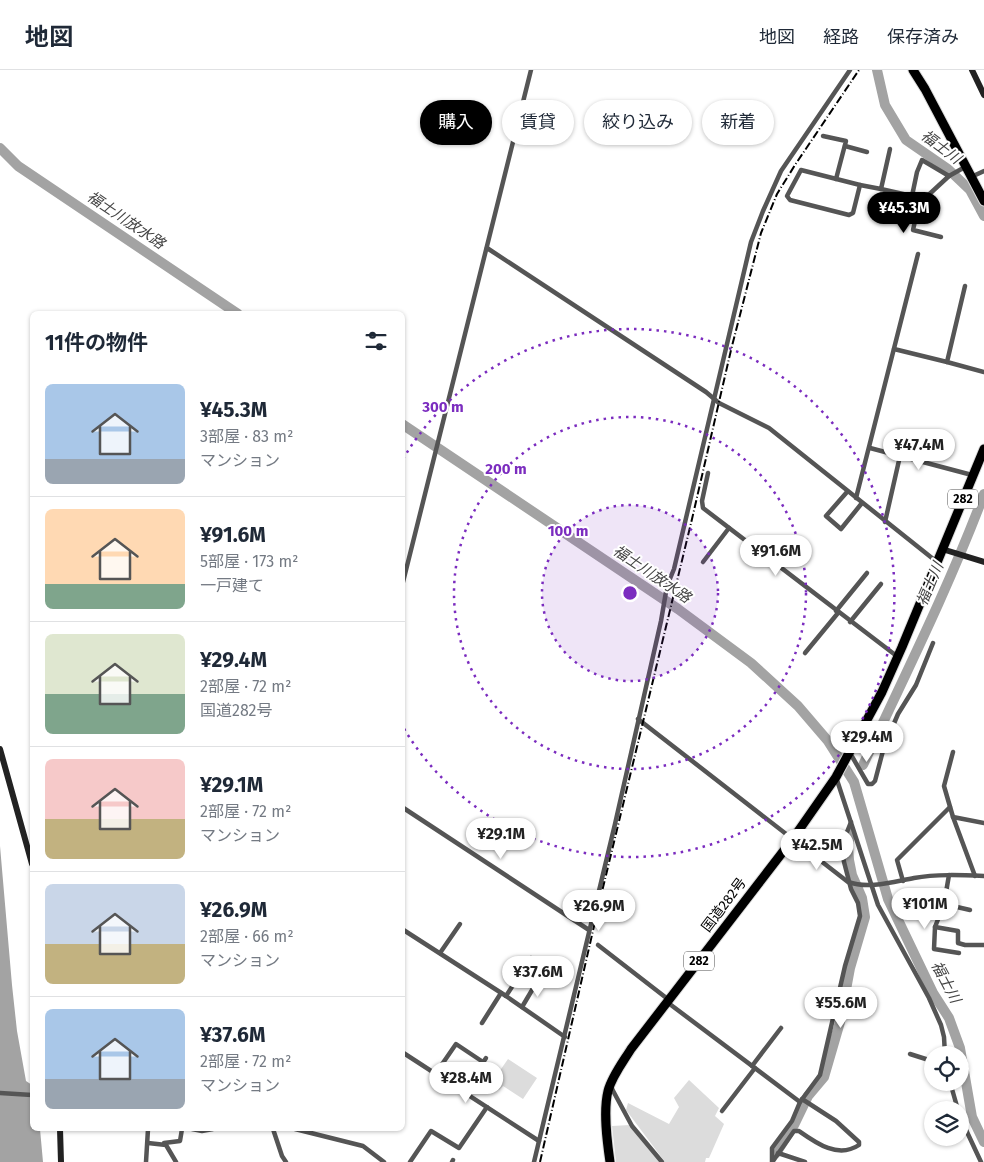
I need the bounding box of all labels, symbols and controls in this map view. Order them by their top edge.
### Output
text: 地図 [25,23,73,51]
text: 地図 [759,26,795,48]
text: 経路 [823,26,859,48]
text: 保存済み [887,26,959,48]
chip: 購入 [420,100,492,145]
chip: 賃貸 [502,100,574,145]
chip: 絞り込み [584,100,692,145]
chip: 新着 [702,100,774,145]
water label: 福士川 [918,126,966,169]
water label: 福士川放水路 [84,187,170,254]
pin: ¥45.3M [863,191,945,234]
text: ¥45.3M [878,198,930,217]
icon: filters [362,327,390,355]
text: 11件の物件 [45,330,148,356]
text: ¥45.3M [200,397,267,423]
text: 300 m [421,398,464,416]
icon: home [85,404,145,464]
text: 3部屋 · 83 m² [200,427,293,446]
pin: ¥47.4M [878,428,960,471]
text: ¥47.4M [894,435,944,454]
text: マンション [200,451,280,470]
text: 200 m [485,460,527,478]
road number: 282 [948,489,978,508]
text: ¥91.6M [200,522,266,548]
text: 100 m [548,522,588,540]
icon: home [85,529,145,589]
pin: ¥91.6M [735,534,817,577]
water label: 福士川放水路 [610,541,696,608]
text: ¥91.6M [751,541,801,560]
text: 5部屋 · 173 m² [200,552,298,571]
water label: 福士川 [913,558,948,608]
text: 一戸建て [200,576,264,595]
centre of rings [621,584,639,602]
text: ¥29.4M [200,647,267,673]
icon: home [85,654,145,714]
text: 2部屋 · 72 m² [200,677,291,696]
text: 国道282号 [200,701,273,720]
pin: ¥29.4M [826,720,908,763]
text: ¥29.4M [841,727,893,746]
text: ¥29.1M [200,772,263,798]
icon: home [85,779,145,839]
text: 2部屋 · 72 m² [200,802,291,821]
pin: ¥29.1M [460,818,542,860]
text: ¥29.1M [477,824,525,843]
text: マンション [200,826,280,845]
pin: ¥42.5M [776,828,858,871]
text: ¥42.5M [792,835,842,854]
street label: 国道282号 [698,875,750,935]
pin: ¥101M [890,888,960,930]
pin: ¥26.9M [558,890,640,932]
text: ¥101M [902,894,948,913]
text: ¥26.9M [573,896,625,915]
text: ¥26.9M [200,897,267,923]
icon: home [85,904,145,964]
text: 2部屋 · 66 m² [200,927,294,946]
text: マンション [200,951,280,970]
road number: 282 [684,951,714,970]
pin: ¥37.6M [497,956,579,998]
water label: 福士川 [927,958,965,1008]
text: ¥37.6M [513,962,563,981]
pin: ¥55.6M [800,986,882,1029]
text: ¥55.6M [815,993,867,1012]
text: ¥37.6M [200,1022,265,1048]
icon: home [85,1029,145,1089]
map controls [924,1046,969,1146]
button: locate [924,1046,969,1091]
text: 2部屋 · 72 m² [200,1052,291,1071]
pin: ¥28.4M [425,1062,507,1104]
text: ¥28.4M [440,1068,492,1087]
text: マンション [200,1076,280,1095]
button: layers [924,1101,969,1146]

